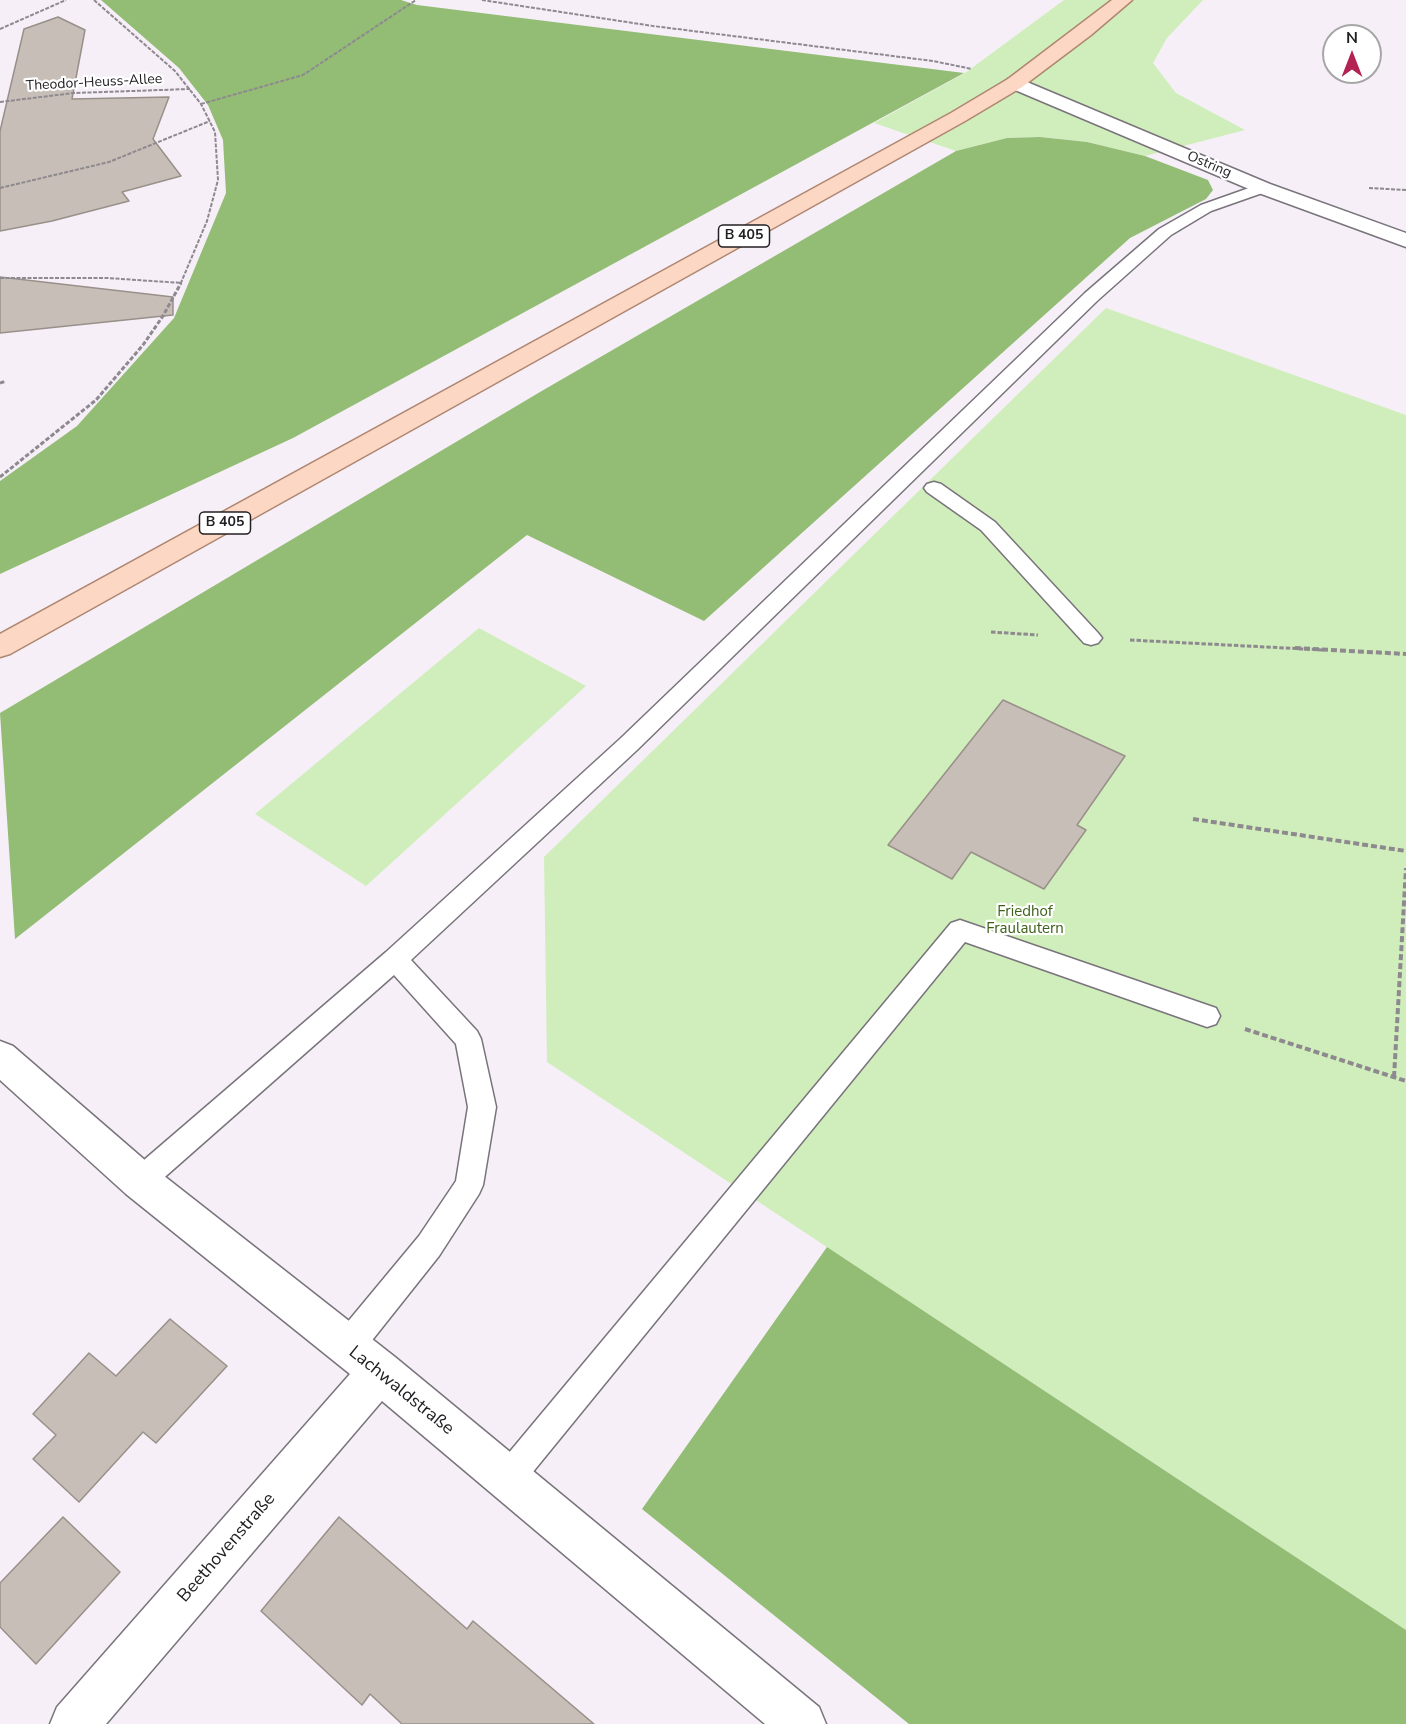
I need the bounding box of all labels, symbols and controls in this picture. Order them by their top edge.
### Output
north arrow [1322,24,1382,84]
text: N [1346,27,1358,49]
street label: Theodor-Heuss-Allee [25,71,163,95]
street label: Ostring [1184,148,1234,182]
road number: B 405 [718,225,770,247]
road number: B 405 [200,512,250,534]
park label: Friedhof Fraulautern [986,903,1064,938]
street label: Lachwaldstraße [344,1342,458,1440]
street label: Beethovenstraße [174,1489,280,1607]

